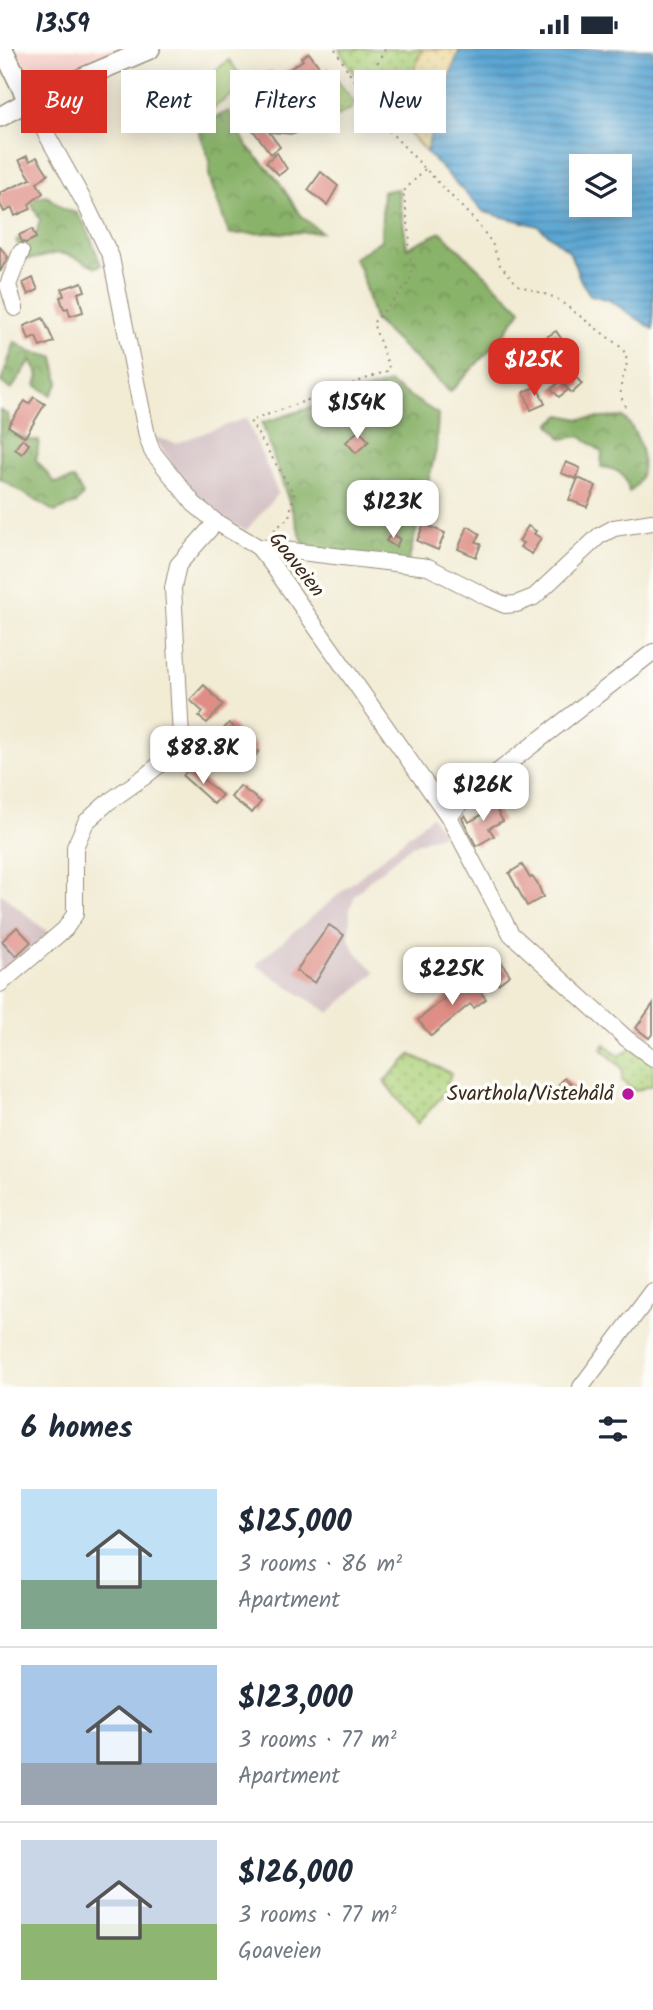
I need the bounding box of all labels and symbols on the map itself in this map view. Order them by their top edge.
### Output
pin: $125K [485,339,583,398]
pin: $154K [308,381,406,441]
pin: $123K [344,481,442,540]
street label: Goaveien [260,525,332,605]
pin: $88.8K [146,727,260,786]
pin: $126K [434,763,532,823]
pin: $225K [403,947,501,1007]
place label: Svarthola/Vistehålå [447,1078,615,1111]
marker: Svarthola/Vistehålå [620,1086,636,1102]

